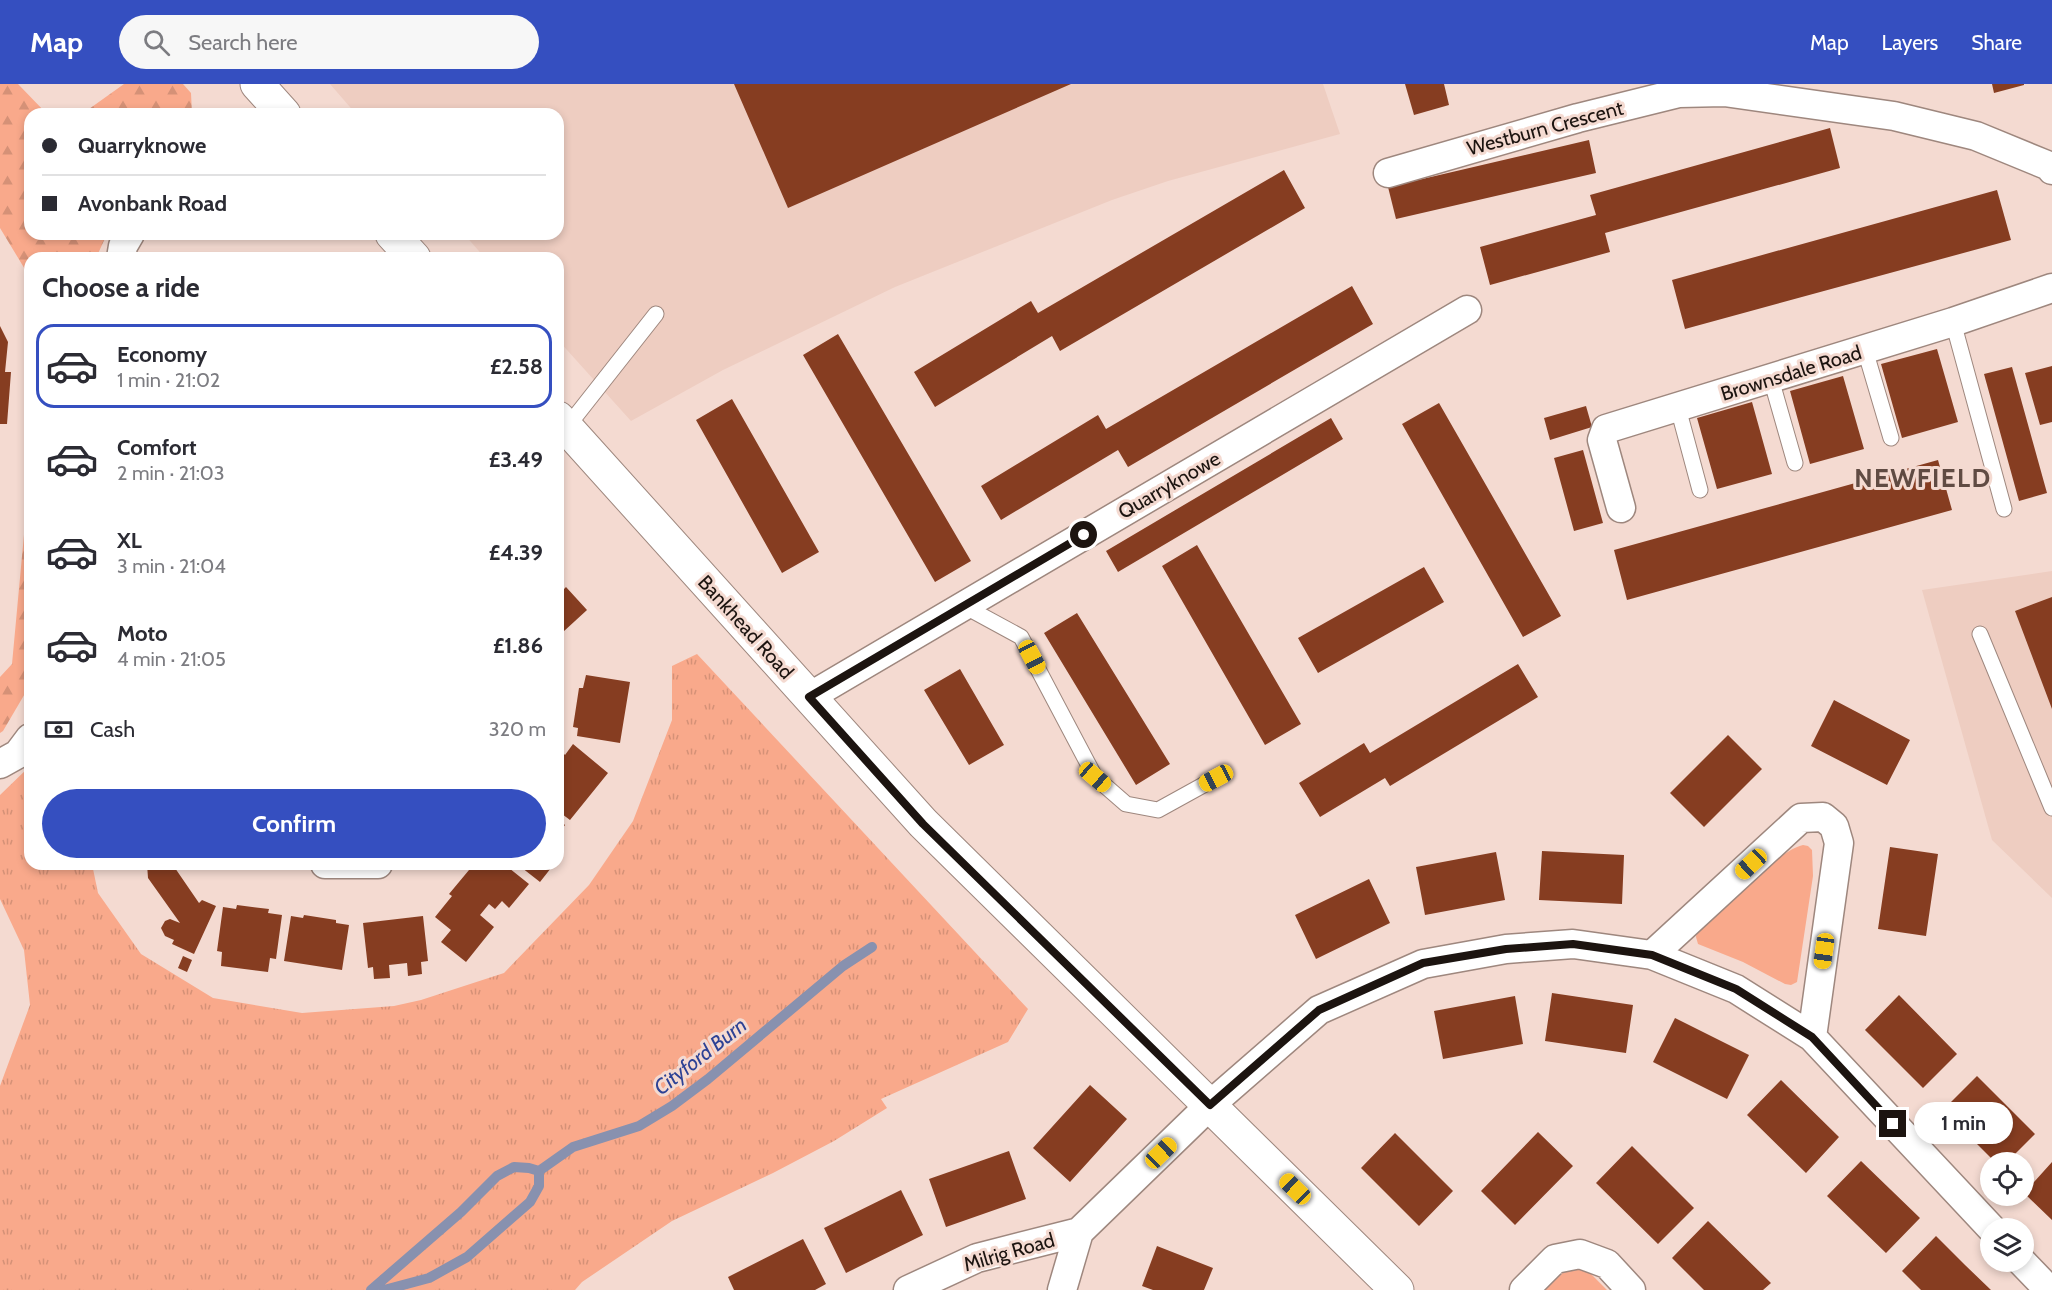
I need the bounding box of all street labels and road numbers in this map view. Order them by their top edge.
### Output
street label: Westburn Crescent [1464,96,1626,160]
street label: Brownsdale Road [1718,340,1864,406]
street label: Quarryknowe [1114,446,1224,524]
street label: Bankhead Road [693,570,799,684]
street label: Milrig Road [961,1228,1057,1276]

